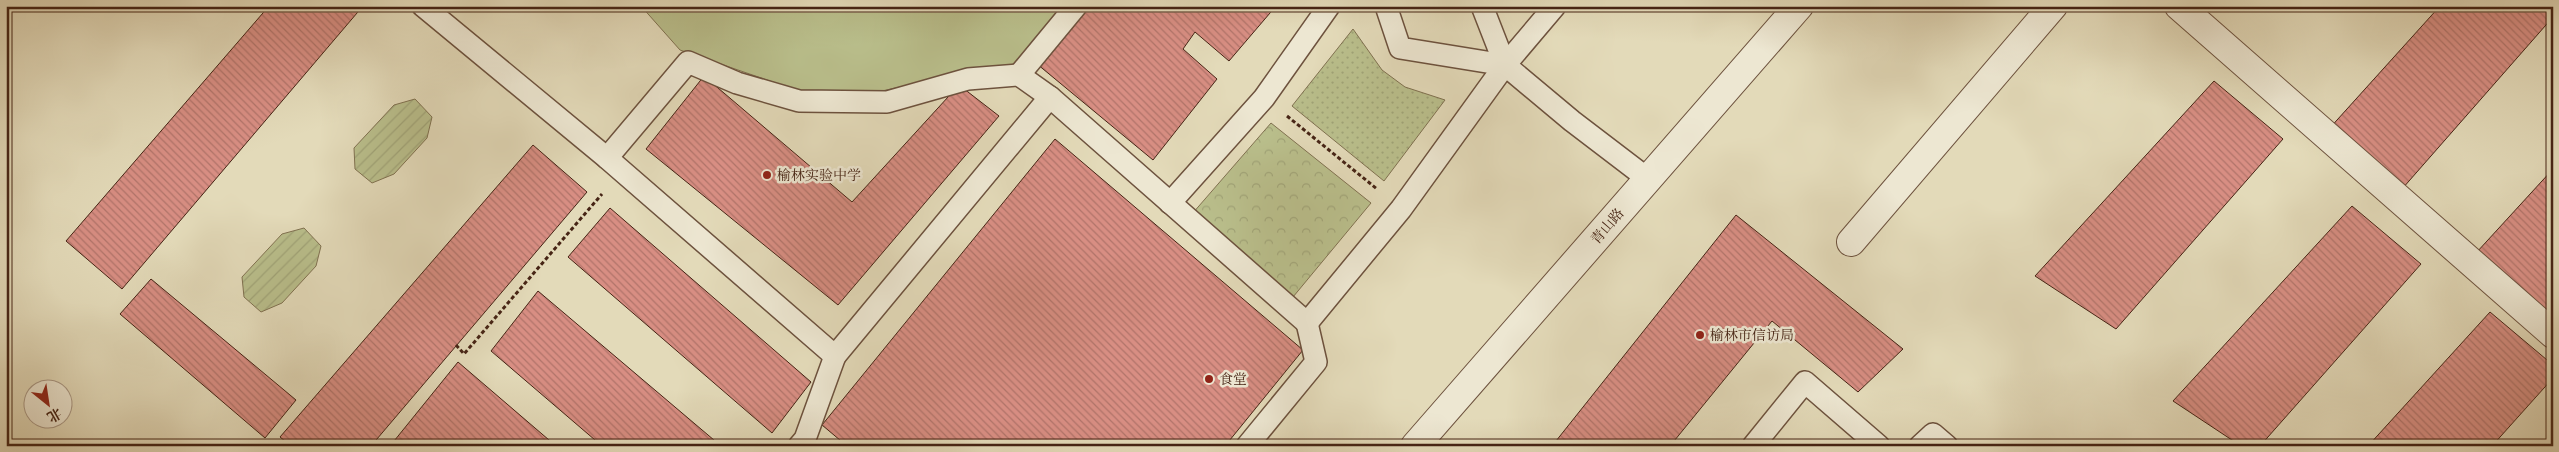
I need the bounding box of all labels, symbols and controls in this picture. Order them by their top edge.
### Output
place label: 榆林实验中学 [777,166,861,185]
marker: 榆林实验中学 [761,169,773,181]
street label: 青山路 [1586,204,1628,248]
place label: 榆林市信访局 [1710,326,1794,345]
marker: 榆林市信访局 [1694,329,1706,341]
place label: 食堂 [1219,370,1247,389]
marker: 食堂 [1203,373,1215,385]
north arrow [22,380,72,430]
text: 北 [43,403,65,427]

